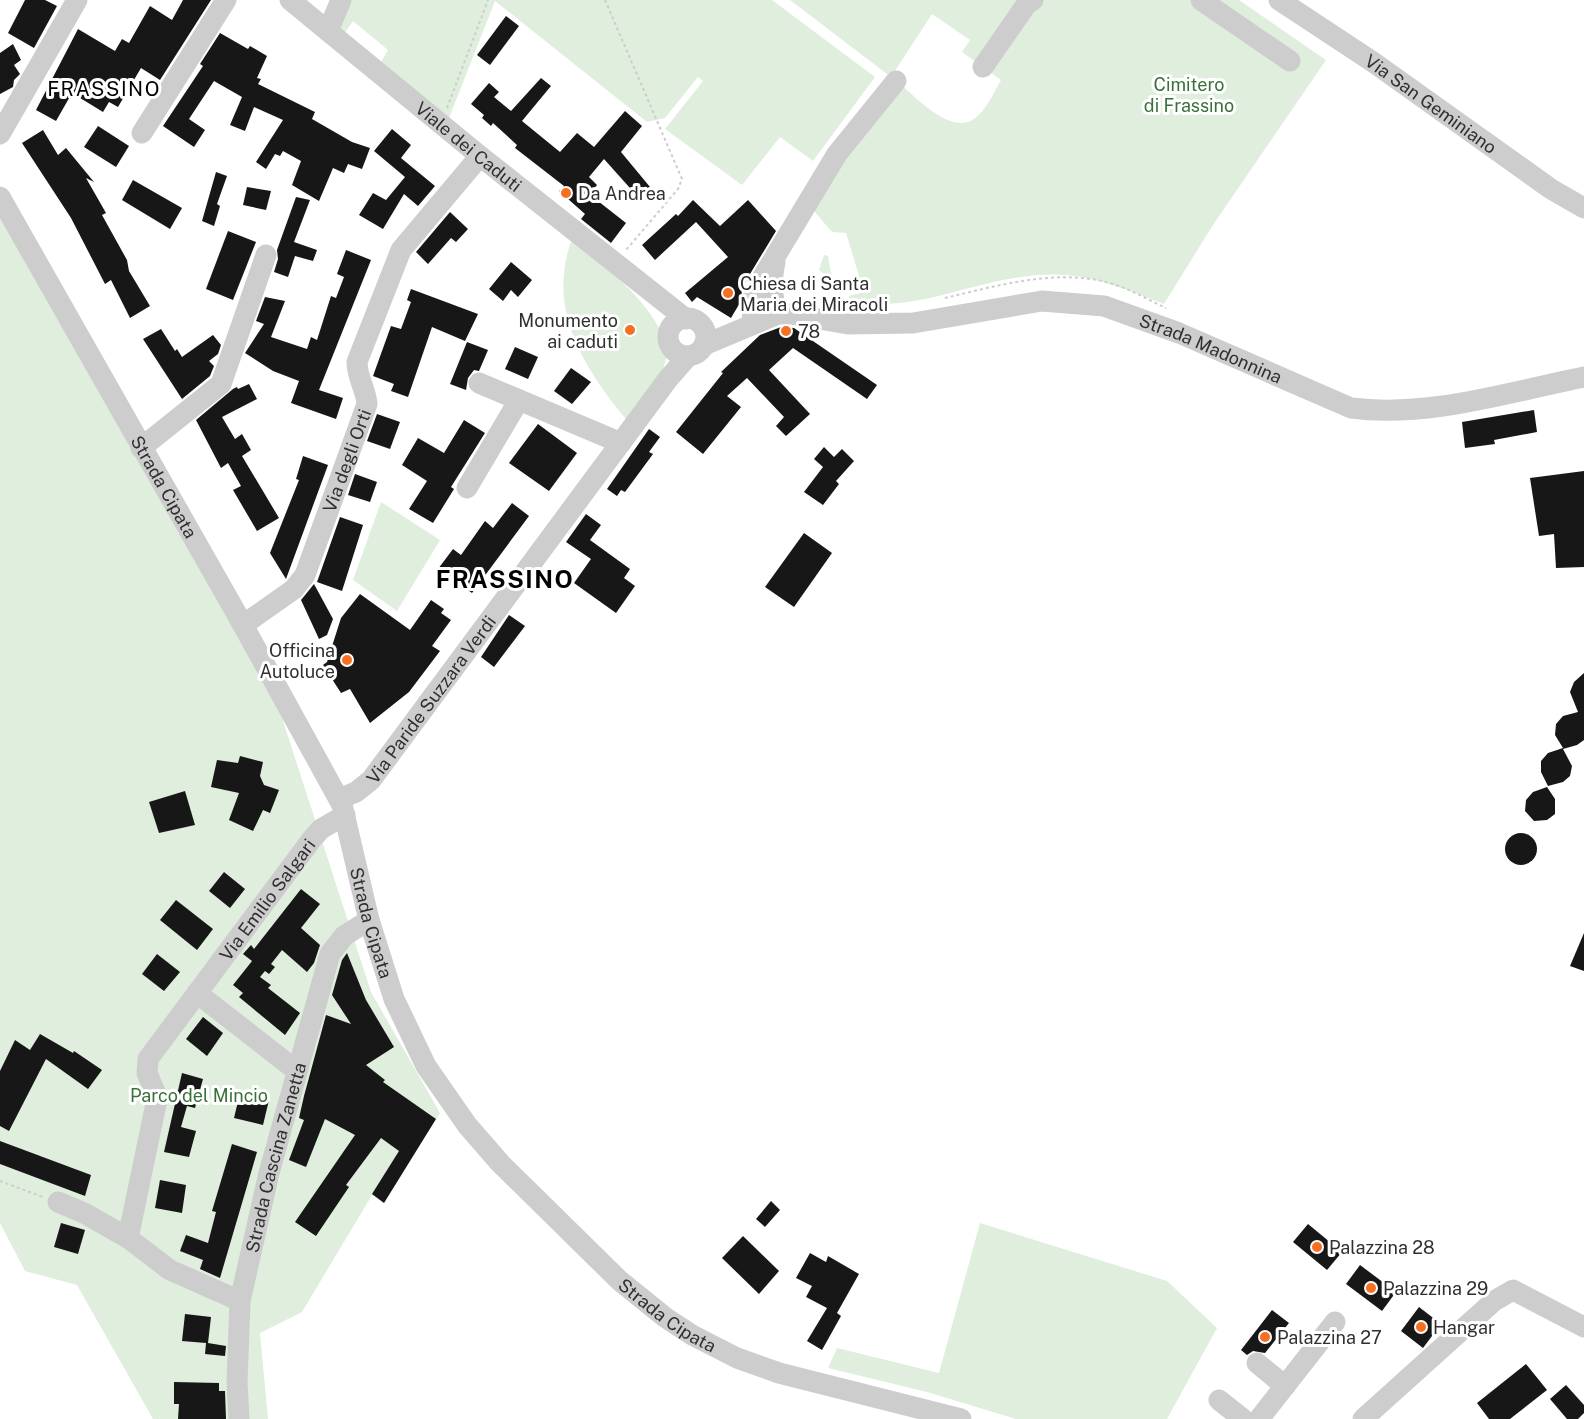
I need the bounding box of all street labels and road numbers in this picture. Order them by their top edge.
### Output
street label: Via San Geminiano [1361,49,1501,157]
street label: Viale dei Caduti [411,97,526,196]
street label: Strada Madonnina [1137,309,1286,387]
street label: Via degli Orti [318,406,375,515]
street label: Strada Cipata [127,432,202,542]
street label: Via Paride Suzzara Verdi [362,611,500,787]
street label: Via Emilio Salgari [215,834,319,964]
street label: Strada Cipata [346,865,397,981]
street label: Strada Cascina Zanetta [241,1060,310,1254]
street label: Strada Cipata [615,1274,720,1356]

